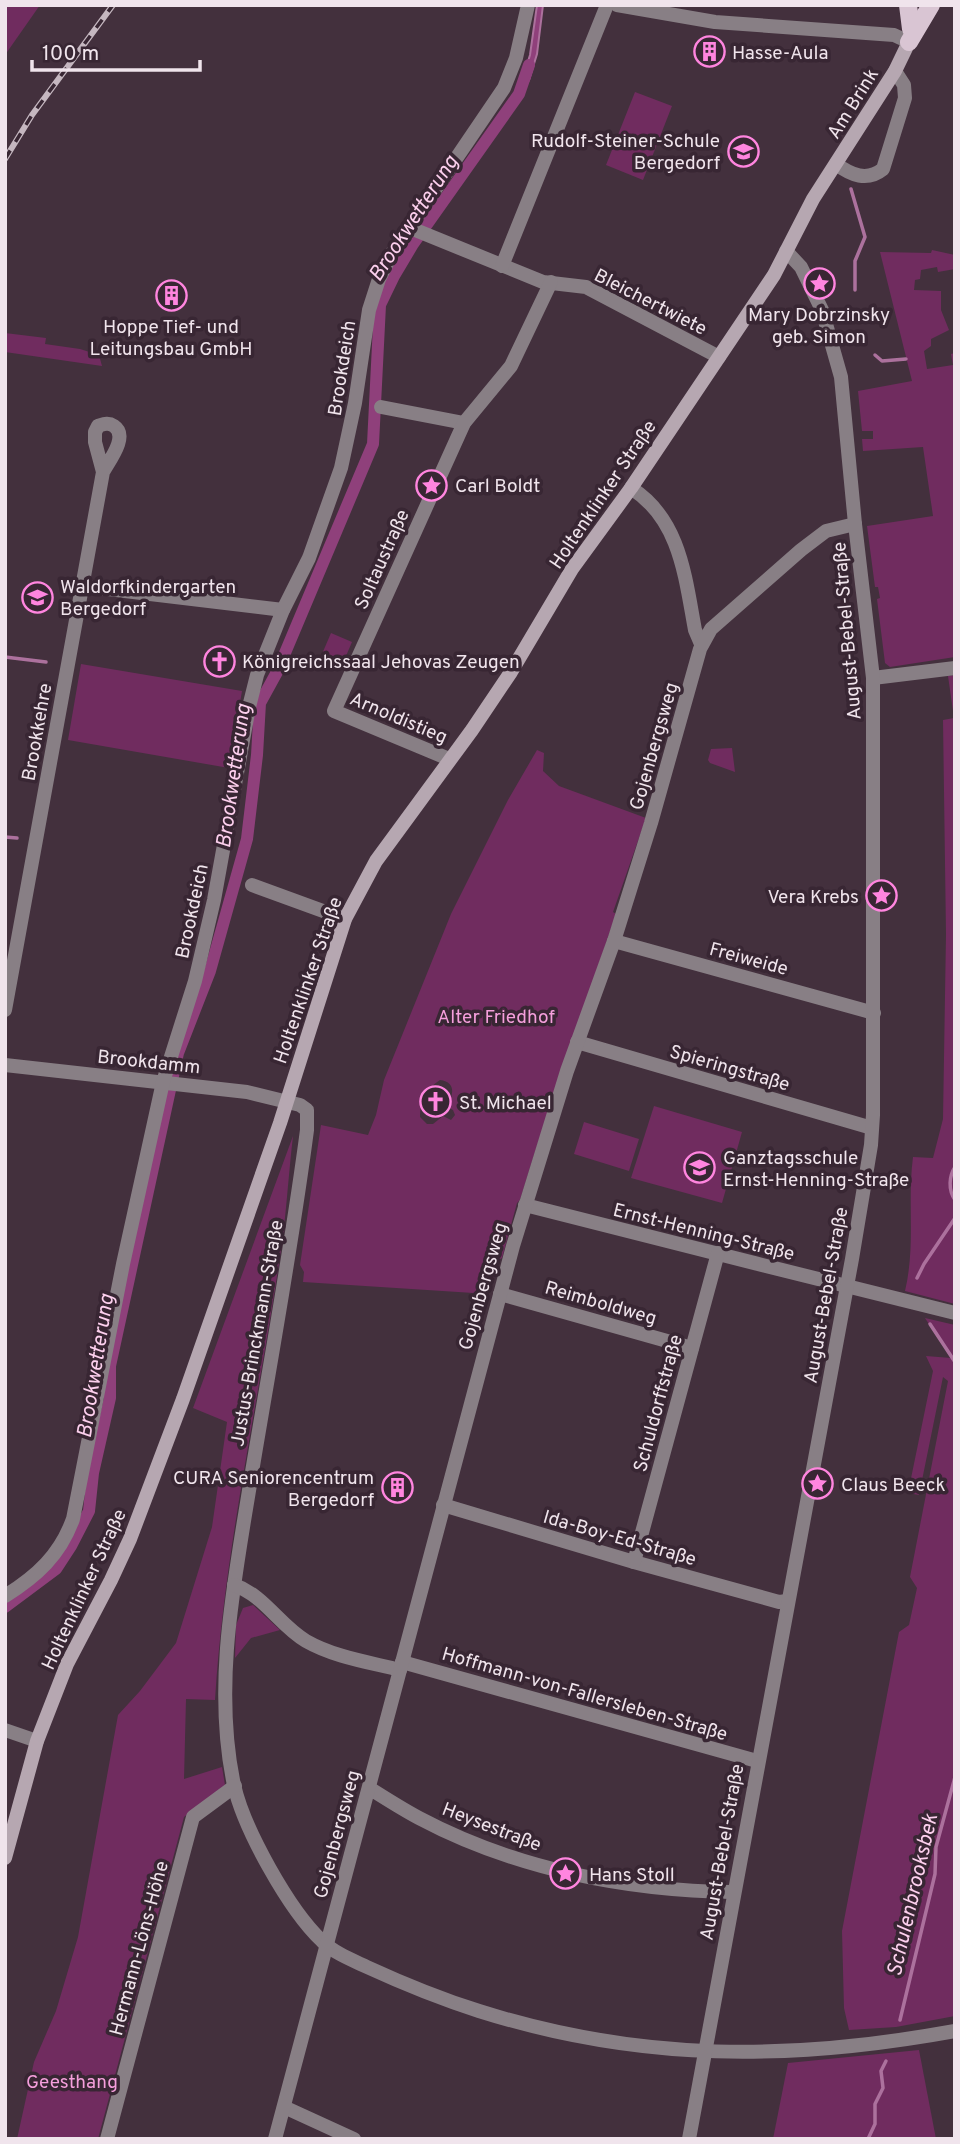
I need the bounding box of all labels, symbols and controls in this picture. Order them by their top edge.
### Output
scale bar [32,28,200,72]
building icon: Hasse-Aula [692,35,726,69]
text: 100 m [42,41,99,68]
place label: Hasse-Aula [732,42,829,66]
street label: Am Brink [823,64,885,144]
place label: Rudolf-Steiner-Schule Bergedorf [531,130,721,176]
school or university icon: Rudolf-Steiner-Schule Bergedorf [726,134,760,168]
water label: Brookwetterung [363,150,466,287]
street label: Bleichertwiete [590,264,711,342]
place icon: Mary Dobrzinsky geb. Simon [802,266,836,300]
building icon: Hoppe Tief- und Leitungsbau GmbH [154,278,188,312]
place label: Mary Dobrzinsky geb. Simon [748,304,890,350]
place label: Hoppe Tief- und Leitungsbau GmbH [89,316,253,362]
street label: Brookdeich [324,319,362,418]
street label: Holtenklinker Straße [545,416,662,574]
place icon: Carl Boldt [415,468,449,502]
place label: Carl Boldt [455,475,540,499]
street label: Soltaustraße [350,506,416,614]
street label: August-Bebel-Straße [828,541,868,721]
place label: Waldorfkindergarten Bergedorf [60,576,236,622]
school or university icon: Waldorfkindergarten Bergedorf [20,580,54,614]
church icon: Königreichssaal Jehovas Zeugen [202,644,236,678]
place label: Königreichssaal Jehovas Zeugen [242,651,520,675]
street label: Gojenbergsweg [625,680,685,813]
street label: Brookkehre [18,682,58,783]
street label: Arnoldistieg [346,688,451,750]
water label: Brookwetterung [211,702,258,850]
street label: Brookdeich [171,862,215,961]
place icon: Vera Krebs [865,879,899,913]
place label: Vera Krebs [767,886,859,910]
street label: Holtenklinker Straße [269,894,349,1067]
street label: Freiweide [706,938,790,982]
park label: Alter Friedhof [437,1006,555,1030]
street label: Spieringstraße [667,1040,792,1098]
street label: Brookdamm [96,1046,202,1080]
church icon: St. Michael [419,1085,453,1119]
place label: St. Michael [459,1092,552,1116]
place label: Ganztagsschule Ernst-Henning-Straße [723,1147,909,1193]
school or university icon: Ganztagsschule Ernst-Henning-Straße [683,1151,717,1185]
street label: Ernst-Henning-Straße [610,1199,797,1267]
street label: August-Bebel-Straße [800,1205,854,1386]
street label: Justus-Brinckmann-Straße [226,1218,290,1448]
street label: Gojenbergsweg [454,1220,514,1353]
street label: Reimboldweg [542,1277,659,1331]
water label: Brookwetterung [72,1292,121,1440]
street label: Schuldorffstraße [629,1332,689,1475]
place label: CURA Seniorencentrum Bergedorf [173,1467,375,1513]
place icon: Claus Beeck [801,1467,835,1501]
building icon: CURA Seniorencentrum Bergedorf [380,1471,414,1505]
place label: Claus Beeck [841,1474,946,1498]
street label: Holtenklinker Straße [37,1506,133,1674]
street label: Ida-Boy-Ed-Straße [540,1506,699,1572]
street label: Hoffmann-von-Fallersleben-Straße [439,1643,730,1747]
street label: August-Bebel-Straße [696,1762,750,1943]
street label: Gojenbergsweg [309,1768,367,1901]
street label: Heysestraße [438,1798,544,1858]
water label: Schulenbrooksbek [882,1811,945,1979]
place icon: Hans Stoll [549,1857,583,1891]
street label: Hermann-Löns-Höhe [105,1858,175,2039]
place label: Hans Stoll [589,1864,675,1888]
park label: Geesthang [26,2071,118,2095]

